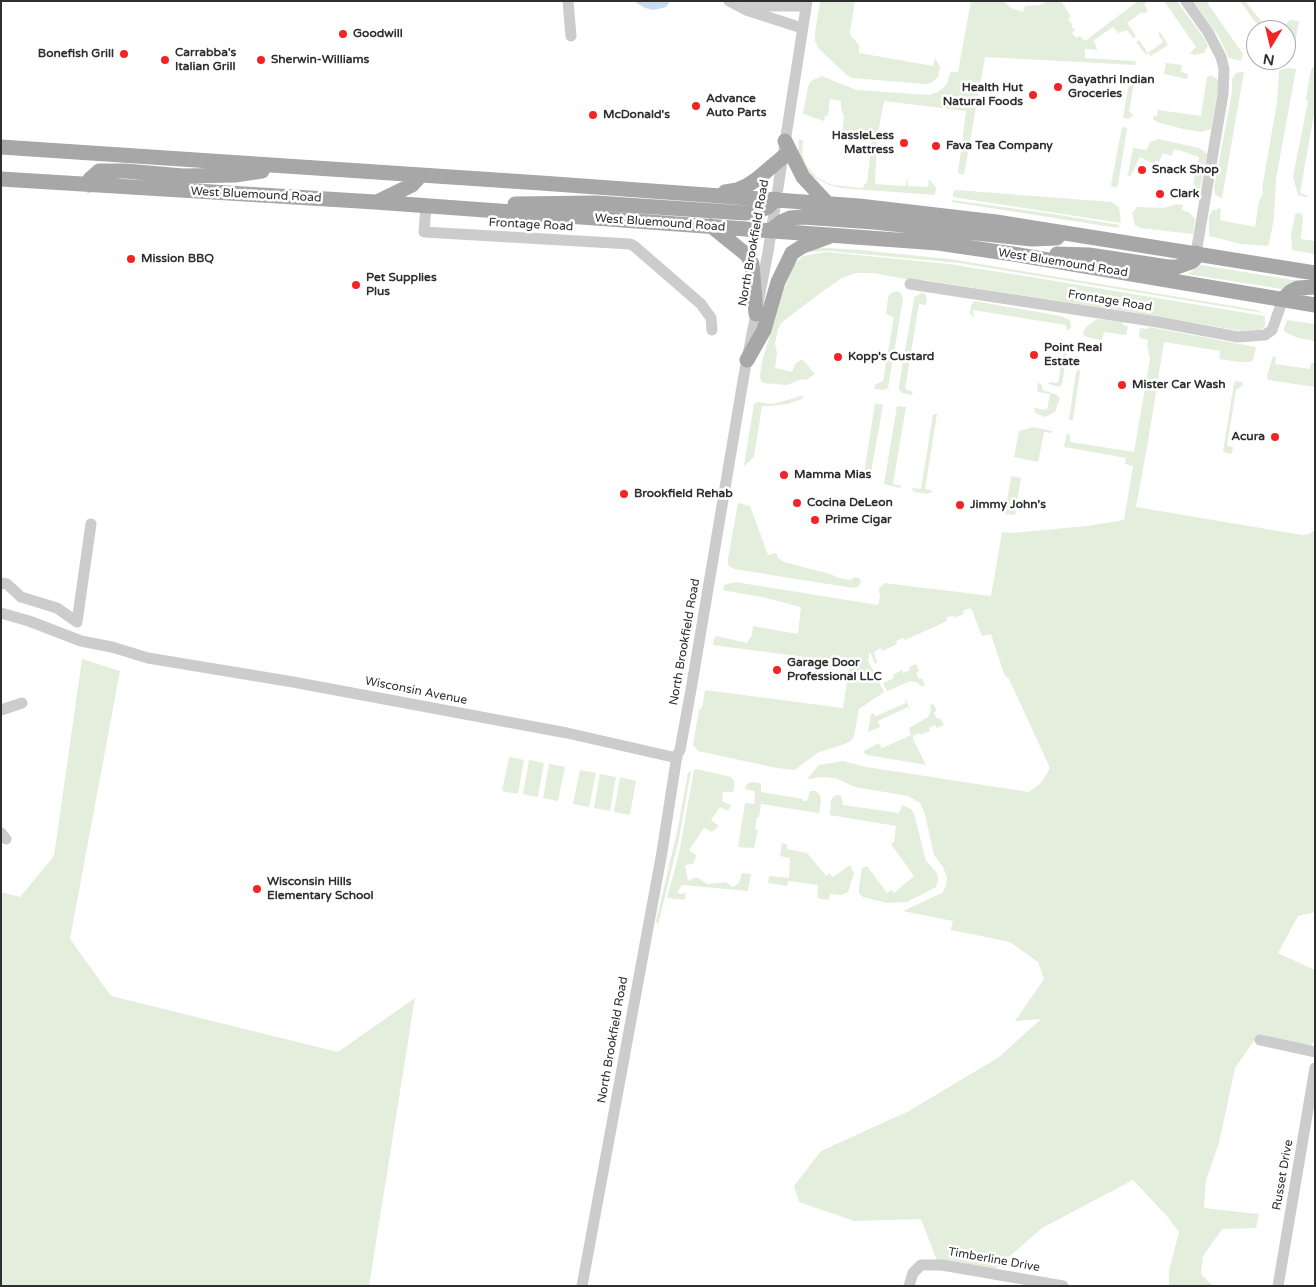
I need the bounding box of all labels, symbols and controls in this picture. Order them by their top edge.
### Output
north arrow [1246,20,1296,70]
place label: Goodwill [353,27,403,41]
marker: Goodwill [337,28,349,40]
place label: Carrabba's Italian Grill [175,46,236,74]
place label: Bonefish Grill [38,47,114,61]
marker: Bonefish Grill [118,48,130,60]
text: N [1262,50,1276,69]
place label: Sherwin-Williams [271,53,369,67]
marker: Carrabba's Italian Grill [159,54,171,66]
marker: Sherwin-Williams [255,54,267,66]
place label: Gayathri Indian Groceries [1068,73,1155,101]
place label: Health Hut Natural Foods [943,81,1023,109]
marker: Gayathri Indian Groceries [1052,81,1064,93]
marker: Health Hut Natural Foods [1027,89,1039,101]
place label: Advance Auto Parts [706,92,766,120]
marker: Advance Auto Parts [690,100,702,112]
place label: McDonald's [603,108,670,122]
marker: McDonald's [587,109,599,121]
place label: HassleLess Mattress [832,129,894,157]
marker: HassleLess Mattress [898,137,910,149]
place label: Fava Tea Company [946,139,1053,153]
marker: Fava Tea Company [930,140,942,152]
place label: Snack Shop [1152,163,1219,177]
marker: Snack Shop [1136,164,1148,176]
street label: North Brookfield Road [736,179,772,307]
street label: West Bluemound Road [190,184,322,206]
place label: Clark [1170,187,1199,201]
marker: Clark [1154,188,1166,200]
street label: West Bluemound Road [594,211,726,235]
street label: Frontage Road [488,216,574,234]
street label: West Bluemound Road [997,246,1129,280]
place label: Mission BBQ [141,252,214,266]
marker: Mission BBQ [125,253,137,265]
place label: Pet Supplies Plus [366,271,437,299]
marker: Pet Supplies Plus [350,279,362,291]
street label: Frontage Road [1067,287,1153,315]
place label: Point Real Estate [1044,341,1102,369]
marker: Point Real Estate [1028,349,1040,361]
place label: Kopp's Custard [848,350,934,364]
marker: Kopp's Custard [832,351,844,363]
place label: Mister Car Wash [1132,378,1225,392]
marker: Mister Car Wash [1116,379,1128,391]
place label: Acura [1231,430,1265,444]
marker: Acura [1269,431,1281,443]
place label: Mamma Mias [794,468,871,482]
marker: Mamma Mias [778,469,790,481]
place label: Brookfield Rehab [634,487,733,501]
marker: Brookfield Rehab [618,488,630,500]
place label: Cocina DeLeon [807,496,893,510]
marker: Cocina DeLeon [791,497,803,509]
place label: Jimmy John's [970,498,1046,512]
marker: Jimmy John's [954,499,966,511]
place label: Prime Cigar [825,513,892,527]
marker: Prime Cigar [809,514,821,526]
street label: North Brookfield Road [667,578,703,706]
place label: Garage Door Professional LLC [787,656,882,684]
marker: Garage Door Professional LLC [771,664,783,676]
street label: Wisconsin Avenue [364,674,468,708]
place label: Wisconsin Hills Elementary School [267,875,374,903]
marker: Wisconsin Hills Elementary School [251,883,263,895]
street label: North Brookfield Road [595,976,631,1104]
street label: Russet Drive [1270,1139,1296,1211]
street label: Timberline Drive [947,1245,1041,1275]

